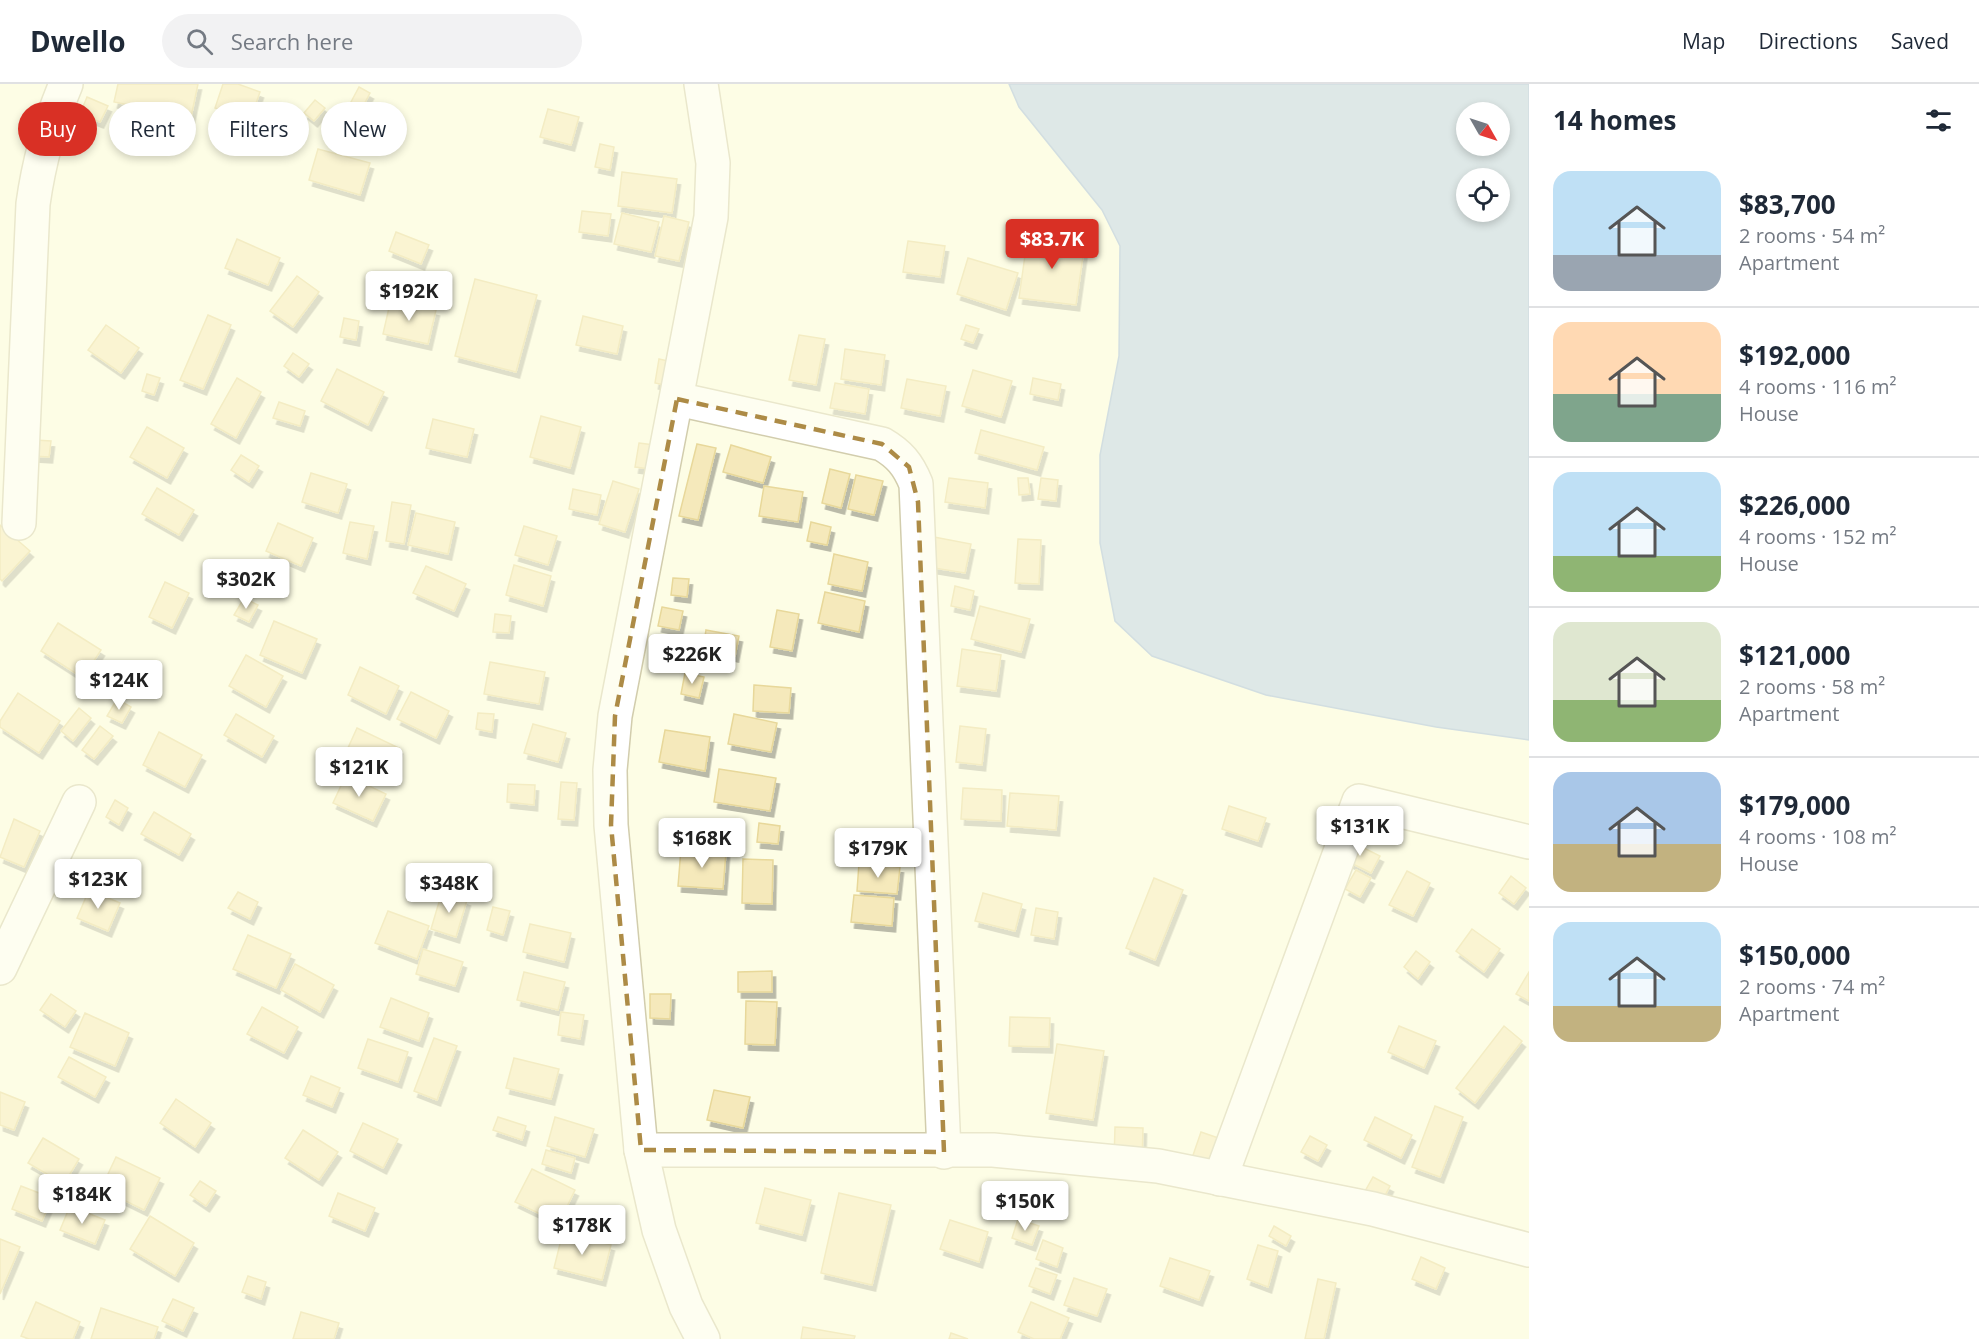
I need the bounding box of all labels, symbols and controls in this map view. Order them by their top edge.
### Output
search box [162,14,582,68]
text: Dwello [30,22,126,60]
icon: search [183,25,216,58]
text: Search here [231,26,353,56]
text: Map [1682,27,1725,55]
text: Directions [1758,27,1858,55]
text: Saved [1891,27,1949,55]
chip: Buy [18,102,97,156]
chip: Rent [109,102,196,156]
chip: Filters [208,102,309,156]
chip: New [321,102,407,156]
north arrow [1456,102,1510,156]
map controls [1456,102,1510,222]
text: 14 homes [1553,102,1677,138]
icon: filters [1922,104,1955,137]
button: locate [1456,168,1510,222]
text: $83,700 [1739,186,1836,222]
icon: home [1601,195,1673,267]
pin: $83.7K [1003,219,1101,270]
text: 2 rooms · 54 m² [1739,222,1885,249]
text: $83.7K [1020,225,1084,252]
text: Apartment [1739,249,1839,276]
pin: $192K [367,271,451,322]
text: $192K [379,277,439,304]
text: $192,000 [1739,337,1850,373]
icon: home [1601,346,1673,418]
text: 4 rooms · 116 m² [1739,373,1897,400]
text: House [1739,400,1799,427]
text: $226,000 [1739,487,1850,523]
icon: home [1601,496,1673,568]
text: 4 rooms · 152 m² [1739,523,1897,550]
text: House [1739,550,1799,577]
pin: $302K [204,559,288,610]
text: $302K [216,565,276,592]
pin: $226K [650,634,734,685]
text: $121,000 [1739,637,1850,673]
text: $226K [662,640,722,667]
icon: home [1601,646,1673,718]
pin: $124K [77,660,161,711]
text: $124K [89,666,149,693]
text: 2 rooms · 58 m² [1739,673,1885,700]
text: Apartment [1739,700,1839,727]
pin: $121K [317,747,401,798]
text: $121K [329,753,389,780]
text: $179,000 [1739,787,1850,823]
icon: home [1601,796,1673,868]
pin: $131K [1318,806,1402,857]
text: $131K [1330,812,1390,839]
pin: $168K [660,818,744,869]
text: 4 rooms · 108 m² [1739,823,1897,850]
text: $168K [672,824,732,851]
pin: $179K [836,828,920,879]
text: $179K [848,834,908,861]
text: House [1739,850,1799,877]
pin: $123K [56,859,140,910]
pin: $348K [407,863,491,914]
text: $123K [68,865,128,892]
text: $348K [419,869,479,896]
text: $150,000 [1739,937,1850,973]
icon: home [1601,946,1673,1018]
text: 2 rooms · 74 m² [1739,973,1885,1000]
text: Apartment [1739,1000,1839,1027]
pin: $184K [40,1174,124,1225]
text: $184K [52,1180,112,1207]
pin: $150K [983,1181,1067,1232]
text: $150K [995,1187,1055,1214]
pin: $178K [540,1205,624,1256]
text: $178K [552,1211,612,1238]

